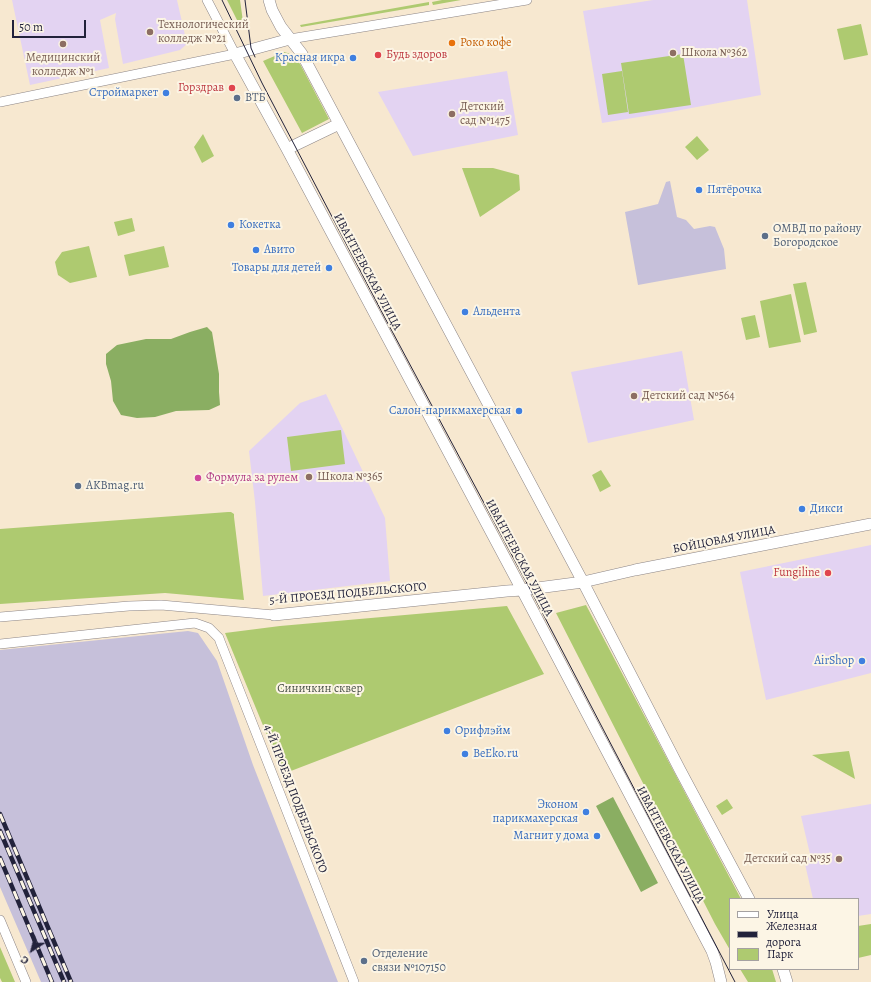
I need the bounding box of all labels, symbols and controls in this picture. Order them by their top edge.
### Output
scale bar [14,12,88,38]
place label: Технологический колледж №21 [158,18,249,46]
text: 50 m [19,19,43,35]
marker: Технологический колледж №21 [145,27,155,37]
place label: Роко кофе [460,36,511,50]
marker: Роко кофе [447,38,457,48]
marker: Медицинский колледж №1 [58,39,68,49]
place label: Школа №362 [681,46,747,60]
place label: Будь здоров [386,48,447,62]
marker: Школа №362 [668,48,678,58]
marker: Будь здоров [373,50,383,60]
place label: Медицинский колледж №1 [26,51,100,79]
place label: Красная икра [275,51,345,65]
marker: Красная икра [348,53,358,63]
place label: Горздрав [178,81,224,95]
marker: Горздрав [227,83,237,93]
place label: Строймаркет [89,86,158,100]
marker: Строймаркет [161,88,171,98]
place label: ВТБ [245,91,266,105]
marker: ВТБ [232,93,242,103]
place label: Детский сад №1475 [460,100,510,128]
marker: Детский сад №1475 [447,109,457,119]
place label: Пятёрочка [707,183,762,197]
marker: Пятёрочка [694,185,704,195]
street label: ИВАНТЕЕВСКАЯ УЛИЦА [330,211,404,333]
place label: Кокетка [239,218,281,232]
marker: Кокетка [226,220,236,230]
place label: ОМВД по району Богородское [773,222,861,250]
marker: ОМВД по району Богородское [760,231,770,241]
place label: Авито [264,243,295,257]
marker: Авито [251,245,261,255]
place label: Товары для детей [232,261,321,275]
marker: Товары для детей [324,263,334,273]
place label: Альдента [473,305,520,319]
marker: Альдента [460,307,470,317]
place label: Детский сад №564 [642,389,735,403]
marker: Детский сад №564 [629,391,639,401]
place label: Салон-парикмахерская [389,404,511,418]
marker: Салон-парикмахерская [514,406,524,416]
place label: Школа №365 [317,470,383,484]
place label: Формула за рулем [206,471,298,485]
marker: Школа №365 [304,472,314,482]
marker: Формула за рулем [193,473,203,483]
place label: AKBmag.ru [86,479,144,493]
marker: AKBmag.ru [73,481,83,491]
street label: ИВАНТЕЕВСКАЯ УЛИЦА [482,497,556,619]
place label: Дикси [810,502,843,516]
marker: Дикси [797,504,807,514]
street label: БОЙЦОВАЯ УЛИЦА [672,523,776,557]
place label: Fungiline [773,566,820,580]
marker: Fungiline [823,568,833,578]
street label: 5-Й ПРОЕЗД ПОДБЕЛЬСКОГО [269,580,427,608]
place label: AirShop [814,654,854,668]
marker: AirShop [857,656,867,666]
park label: Синичкин сквер [277,682,363,696]
street label: 4-Й ПРОЕЗД ПОДБЕЛЬСКОГО [260,723,330,875]
place label: Орифлэйм [455,724,510,738]
marker: Орифлэйм [442,726,452,736]
place label: BeEko.ru [473,747,518,761]
marker: BeEko.ru [460,749,470,759]
street label: ИВАНТЕЕВСКАЯ УЛИЦА [633,784,707,906]
place label: Эконом парикмахерская [493,798,578,826]
marker: Эконом парикмахерская [581,807,591,817]
place label: Магнит у дома [513,829,589,843]
marker: Магнит у дома [592,831,602,841]
place label: Детский сад №35 [744,852,831,866]
marker: Детский сад №35 [834,854,844,864]
legend [729,898,859,970]
text: Улица [767,906,798,922]
text: Железная дорога [766,918,817,950]
north arrow [12,930,52,970]
text: Парк [767,946,793,962]
place label: Отделение связи №107150 [372,947,446,975]
text: С [18,952,32,968]
marker: Отделение связи №107150 [359,956,369,966]

